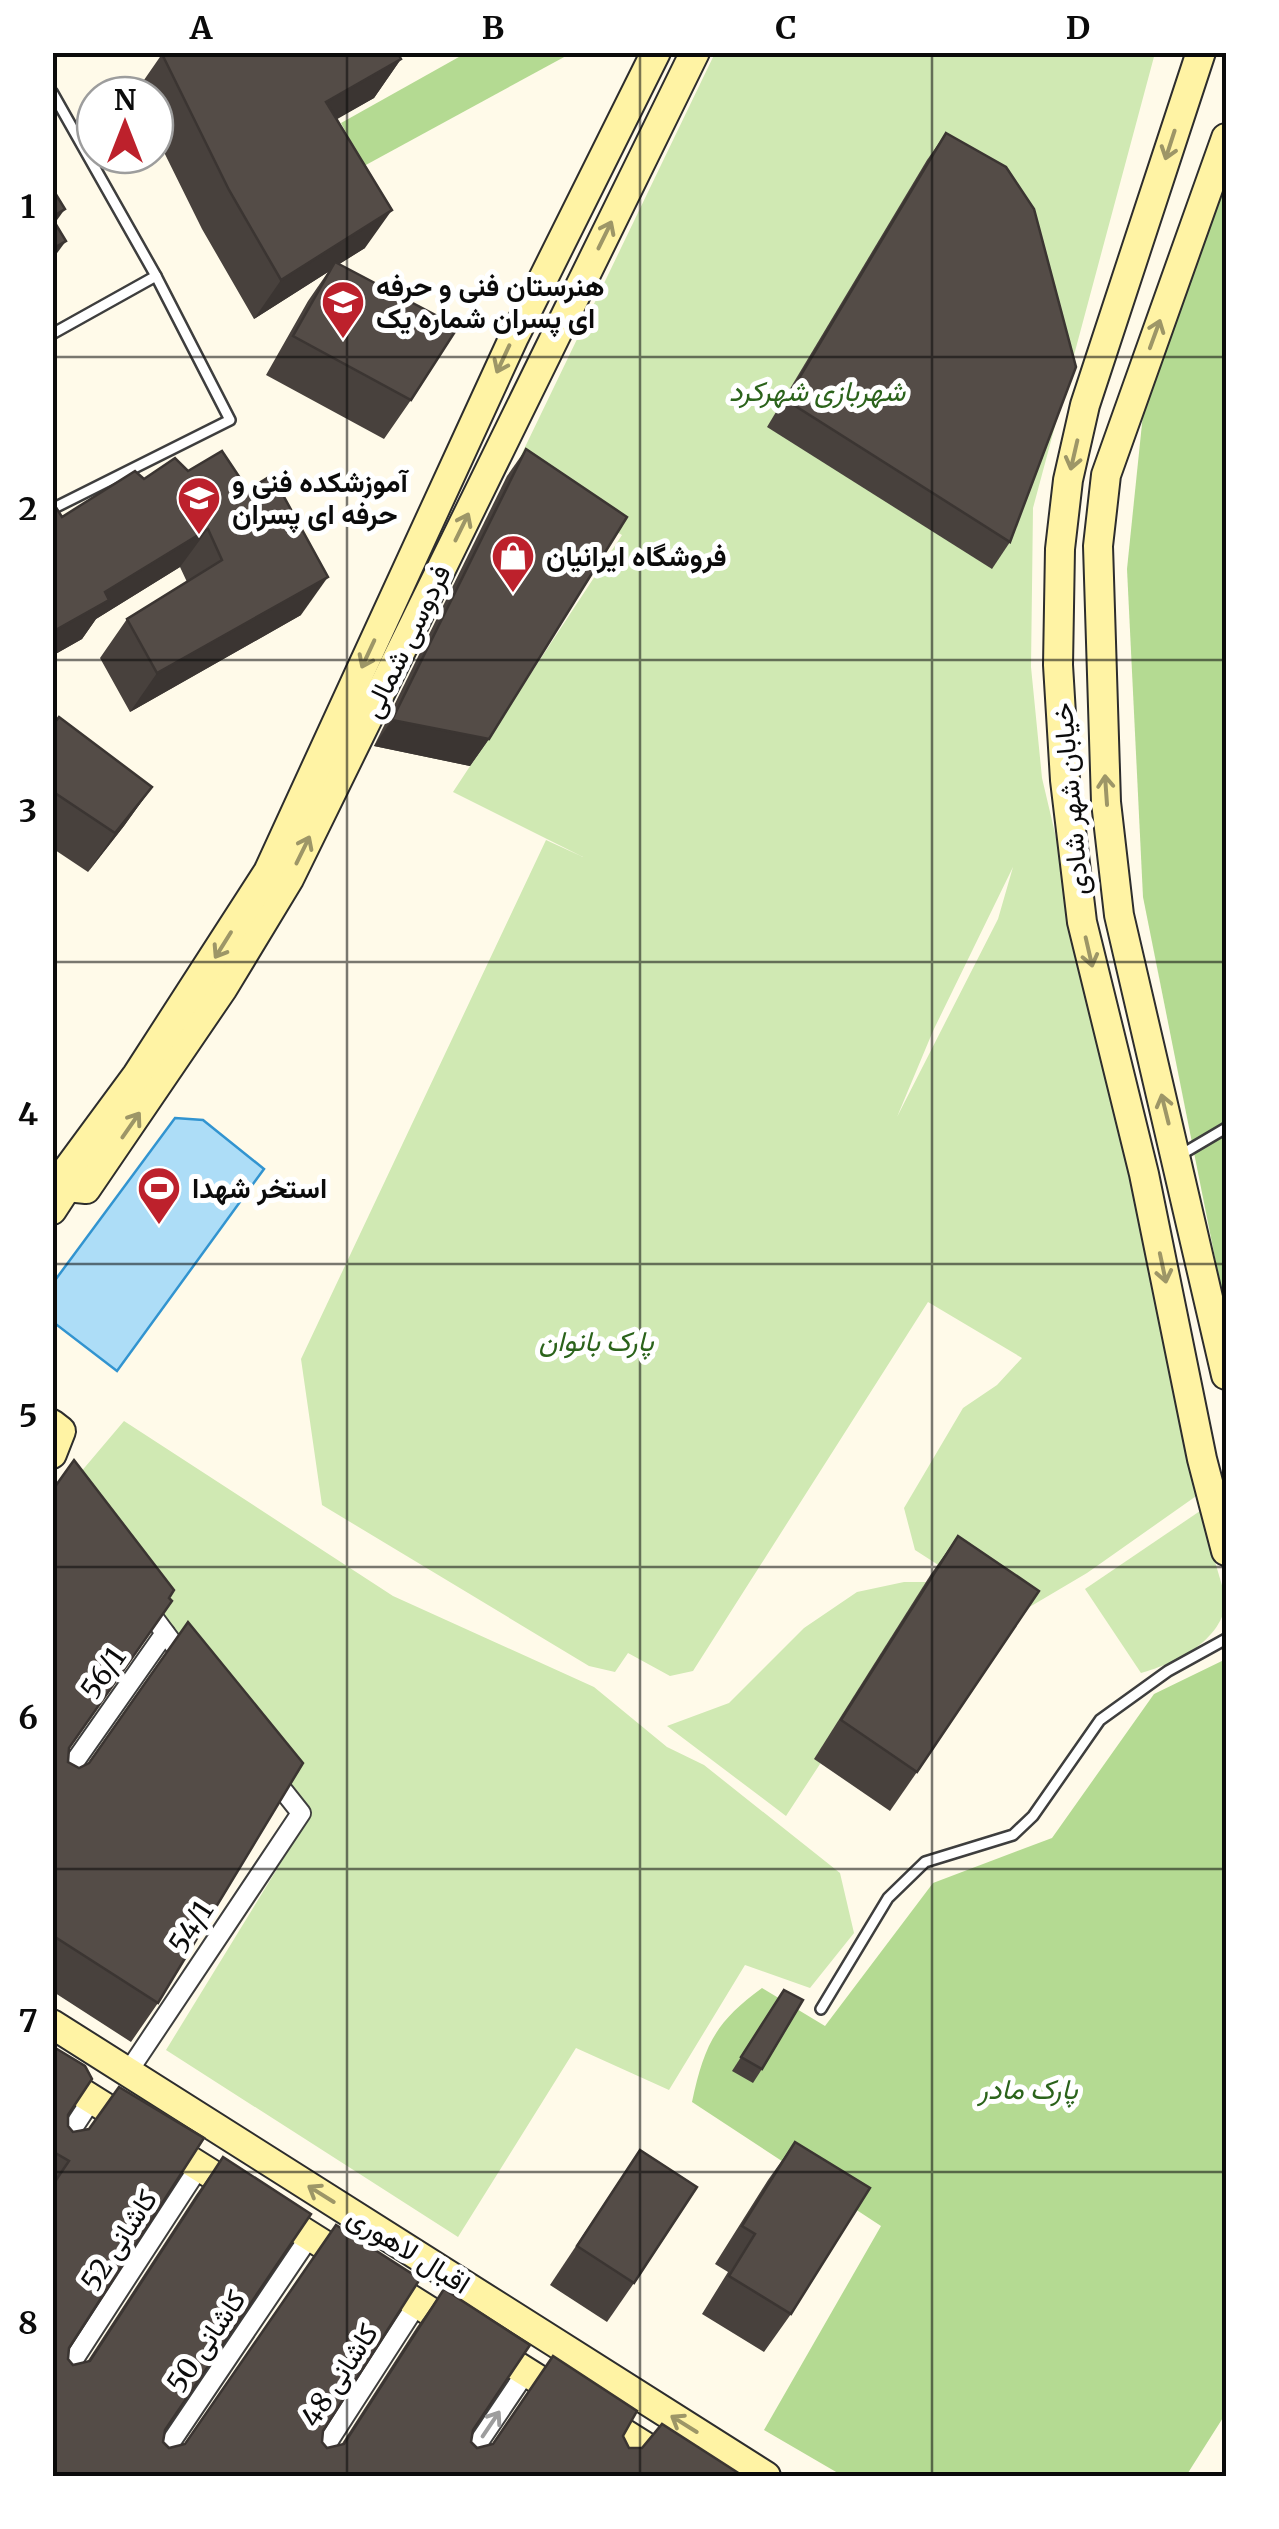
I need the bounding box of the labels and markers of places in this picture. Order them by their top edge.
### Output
place label: هنرستان فنی و حرفه ای پسران شماره یک [376,268,604,338]
school or university icon: هنرستان فنی و حرفه ای پسران شماره یک [320,279,366,340]
place label: آموزشکده فنی و حرفه ای پسران [232,464,409,534]
school or university icon: آموزشکده فنی و حرفه ای پسران [176,475,222,536]
shop icon: فروشگاه ایرانیان [490,533,536,594]
place label: فروشگاه ایرانیان [546,538,727,574]
sports icon: استخر شهدا [136,1165,182,1226]
place label: استخر شهدا [192,1170,327,1206]

